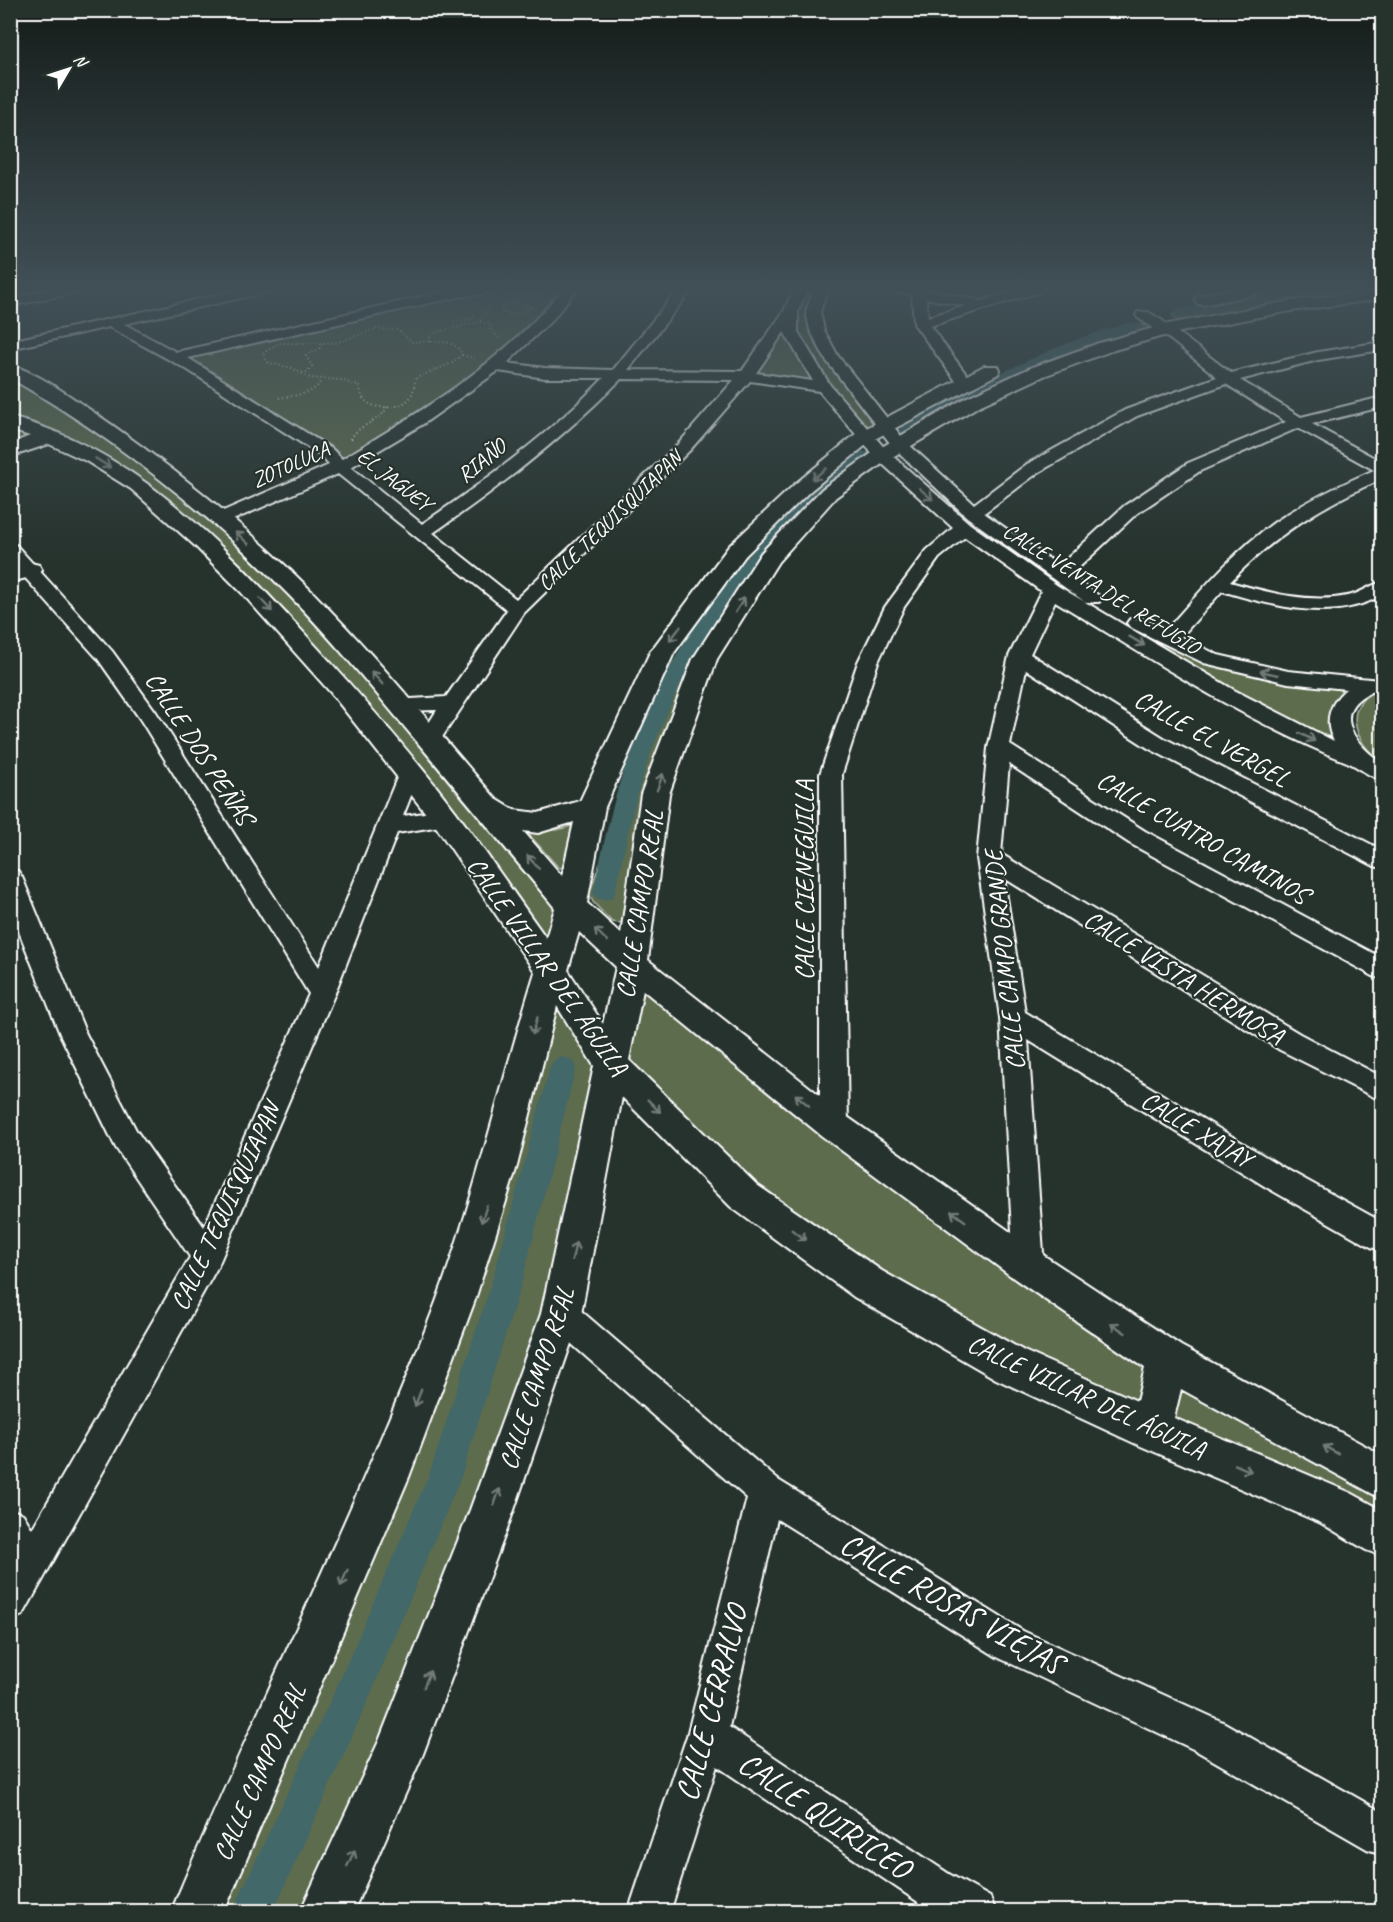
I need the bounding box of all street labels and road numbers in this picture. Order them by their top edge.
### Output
street label: RIAÑO [452,431,513,489]
street label: ZOTOLUCA [247,435,334,494]
street label: EL JAGUEY [351,442,440,520]
street label: CALLE TEQUISQUIAPAN [531,442,691,597]
street label: CALLE VENTA DEL REFUGIO [998,517,1207,662]
street label: CALLE DOS PEÑAS [138,665,264,836]
street label: CALLE EL VERGEL [1129,682,1296,795]
street label: CALLE CUATRO CAMINOS [1091,763,1319,914]
street label: CALLE CIENEGUILLA [788,779,821,980]
street label: CALLE CAMPO REAL [608,807,671,1001]
street label: CALLE CAMPO GRANDE [976,845,1032,1072]
street label: CALLE VILLAR DEL ÁGUILA [460,851,636,1083]
street label: CALLE VISTA HERMOSA [1078,903,1291,1053]
street label: CALLE XAJAY [1135,1083,1262,1177]
street label: CALLE TEQUISQUIAPAN [163,1093,290,1315]
street label: CALLE CAMPO REAL [491,1282,582,1474]
street label: CALLE VILLAR DEL ÁGUILA [962,1327,1212,1467]
street label: CALLE ROSAS VIEJAS [833,1523,1074,1686]
street label: CALLE CERRALVO [666,1598,758,1805]
street label: CALLE CAMPO REAL [206,1678,314,1866]
street label: CALLE QUIRICEO [730,1743,922,1890]

